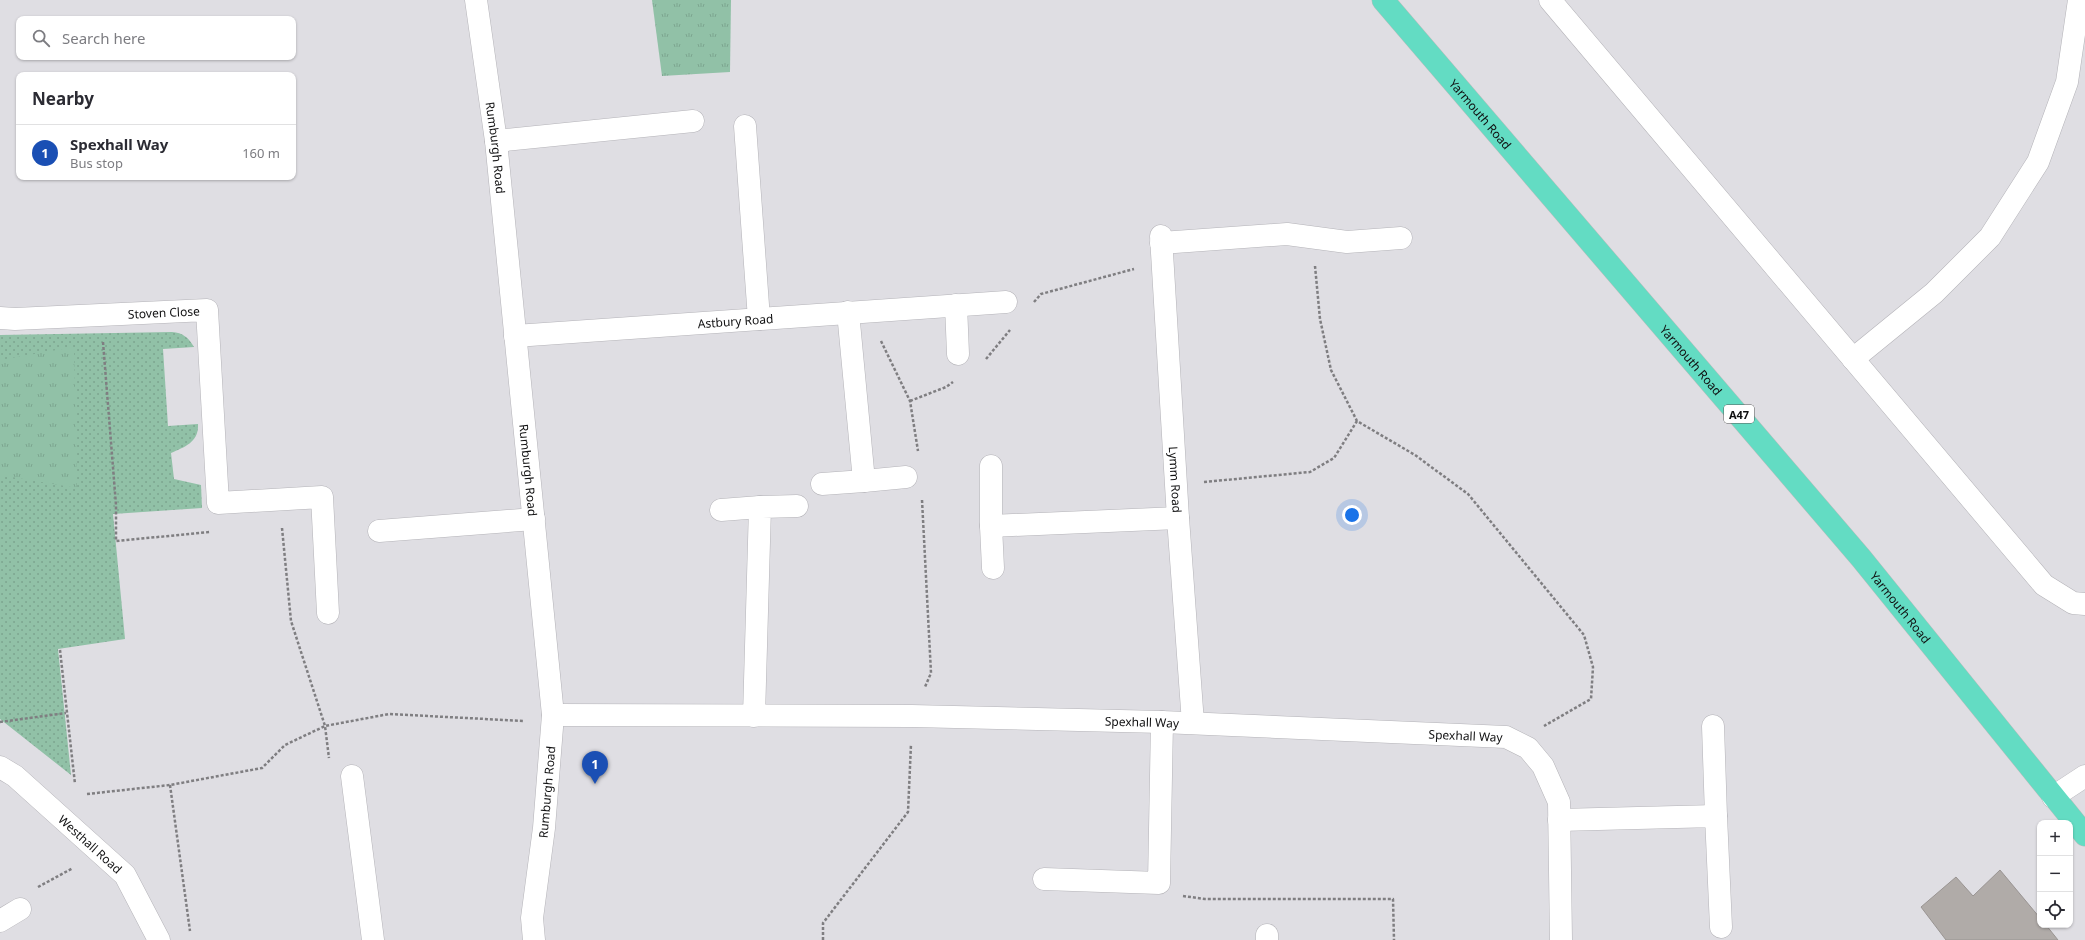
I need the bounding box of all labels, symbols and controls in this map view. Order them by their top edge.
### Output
search box [16,16,296,60]
icon: search [30,27,52,49]
text: Search here [62,28,145,48]
street label: Yarmouth Road [1446,75,1516,153]
text: Nearby [32,87,94,110]
street label: Rumburgh Road [482,100,510,194]
text: Spexhall Way [70,134,168,154]
text: 1 [41,144,49,162]
text: 160 m [242,144,280,162]
text: Bus stop [70,154,123,172]
street label: Stoven Close [127,302,200,322]
street label: Astbury Road [697,310,774,332]
street label: Yarmouth Road [1656,321,1726,399]
road number: A47 [1724,405,1754,423]
street label: Rumburgh Road [516,423,542,517]
street label: Lymm Road [1165,446,1186,513]
your location [1342,505,1362,525]
street label: Yarmouth Road [1867,568,1935,647]
street label: Spexhall Way [1105,712,1180,731]
street label: Spexhall Way [1428,725,1504,745]
street label: Rumburgh Road [535,745,559,839]
pin: 1 [582,751,608,784]
street label: Westhall Road [55,811,126,877]
map controls [2037,820,2073,928]
button: + [2037,820,2073,856]
button: − [2037,856,2073,892]
button: locate [2037,892,2073,928]

